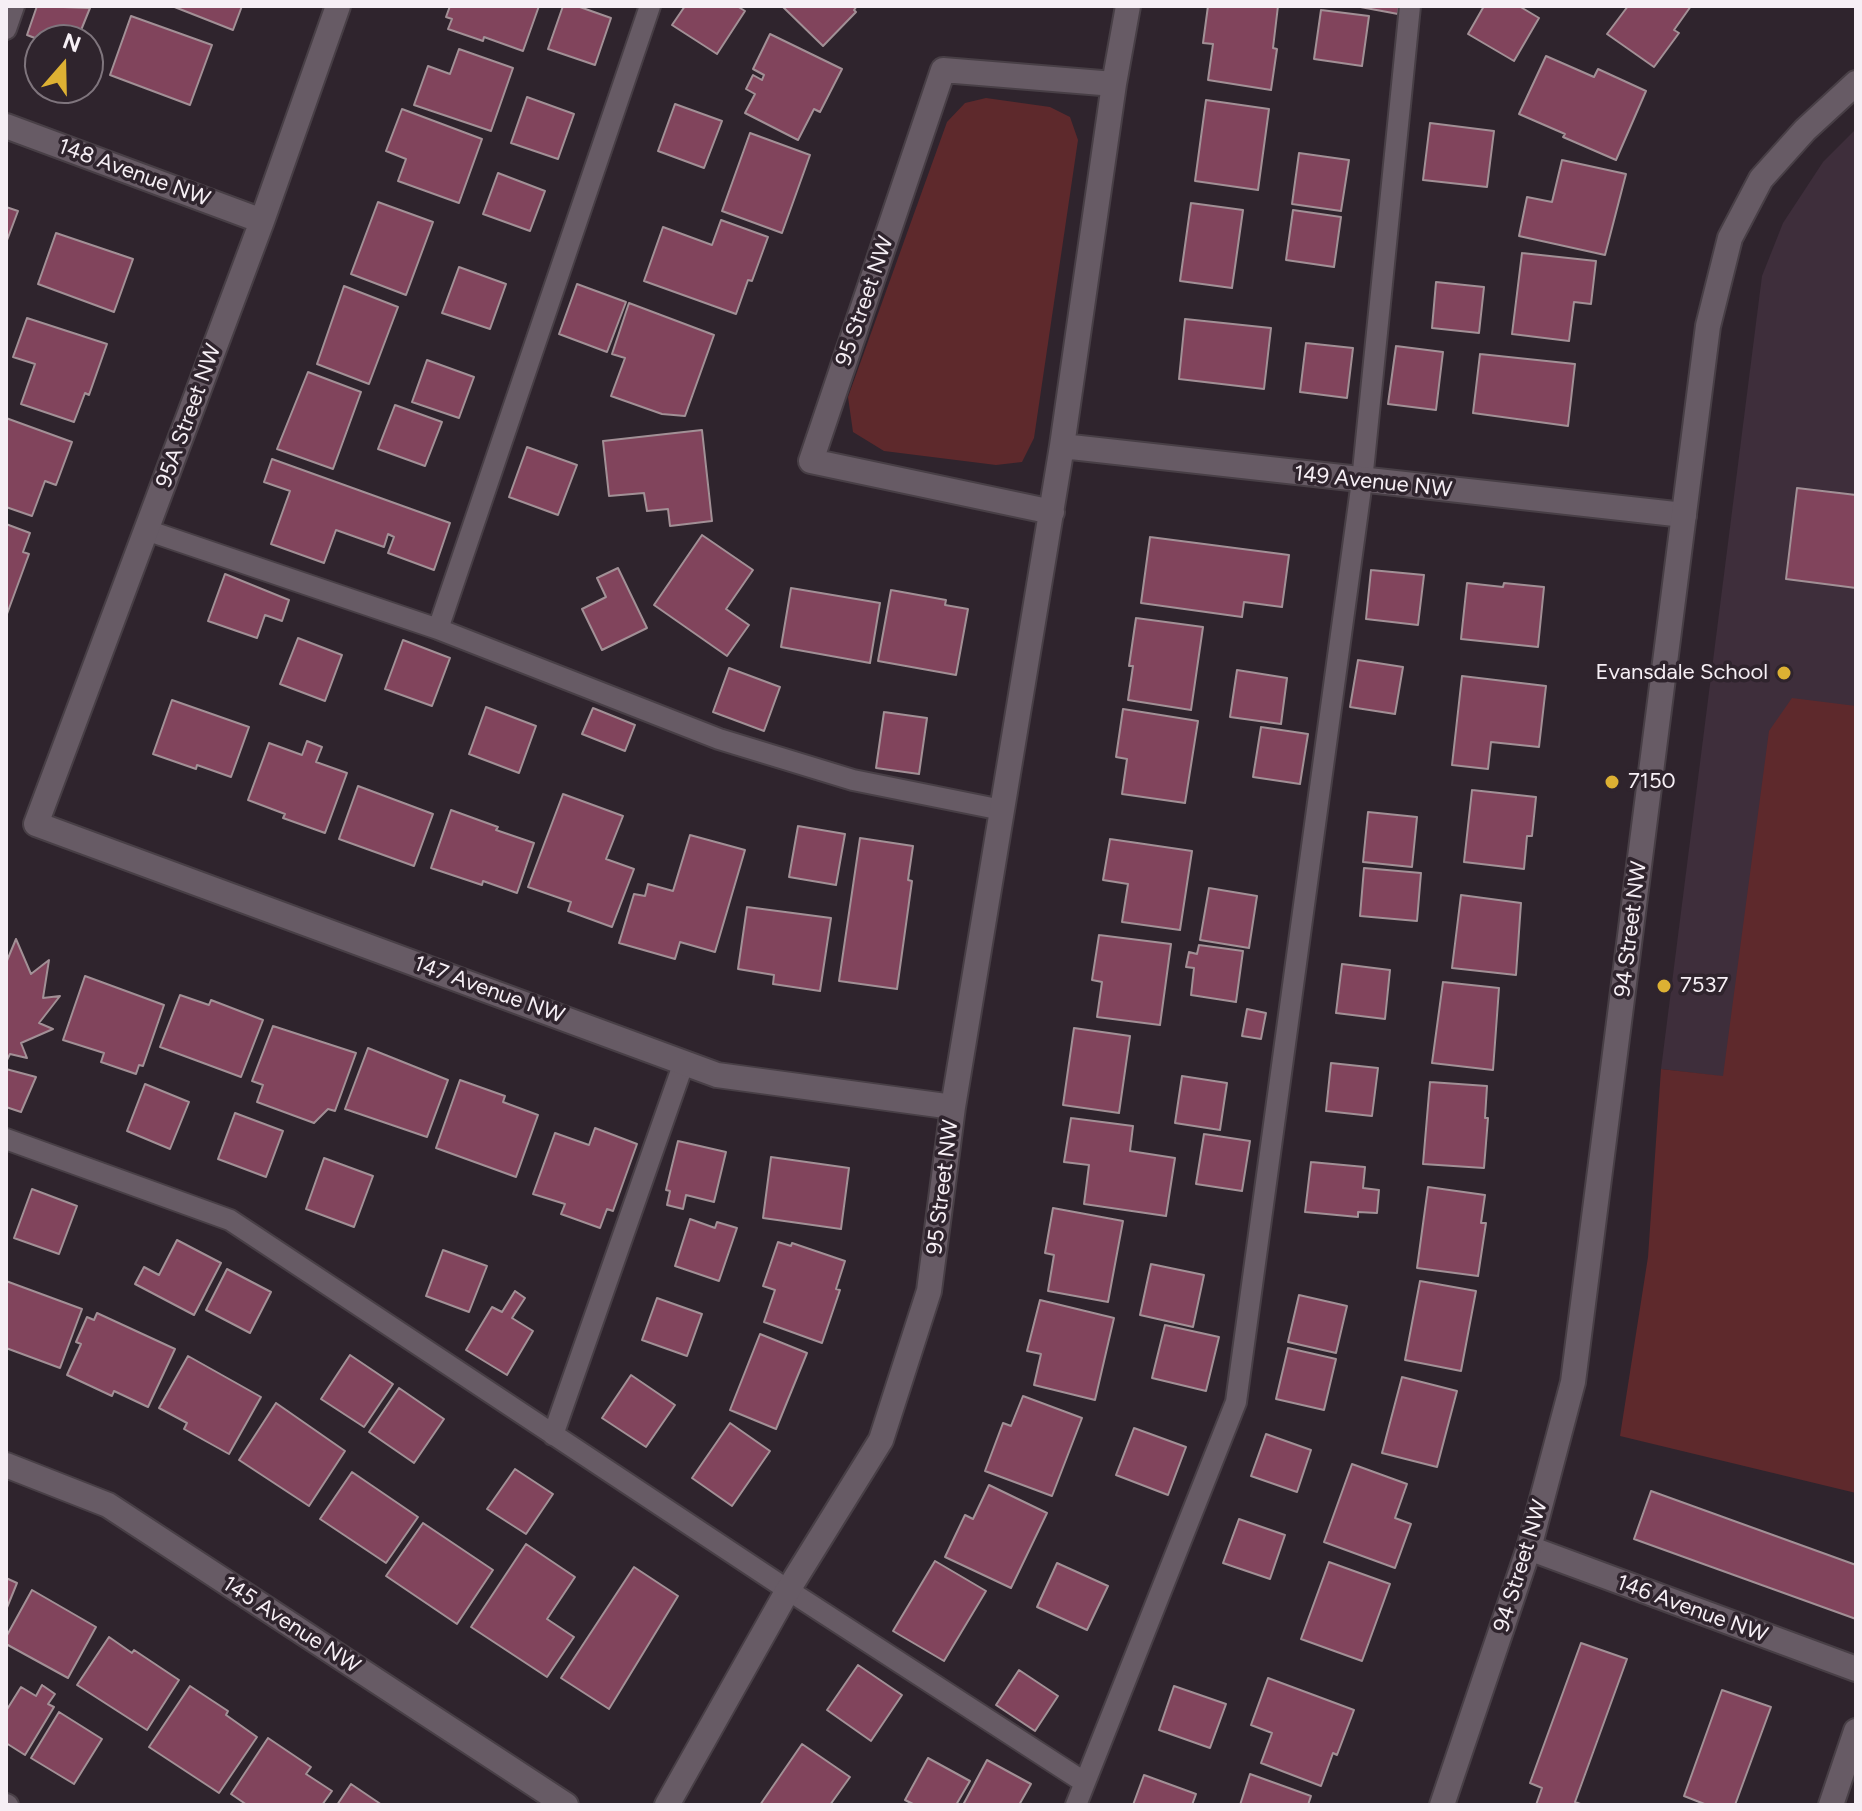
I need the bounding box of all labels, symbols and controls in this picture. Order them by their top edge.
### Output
north arrow [24,24,104,104]
text: N [59,27,84,58]
street label: 148 Avenue NW [54,133,214,213]
street label: 95 Street NW [830,233,900,369]
street label: 95A Street NW [151,341,227,491]
street label: 149 Avenue NW [1293,461,1453,503]
place label: Evansdale School [1596,660,1768,686]
marker: Evansdale School [1775,664,1793,682]
place label: 7150 [1628,769,1676,795]
marker: 7150 [1603,773,1621,791]
street label: 94 Street NW [1610,860,1652,998]
street label: 147 Avenue NW [410,951,568,1029]
place label: 7537 [1680,973,1728,999]
marker: 7537 [1655,977,1673,995]
street label: 95 Street NW [922,1118,964,1256]
street label: 94 Street NW [1488,1497,1554,1635]
street label: 146 Avenue NW [1613,1569,1771,1649]
street label: 145 Avenue NW [217,1571,365,1679]

